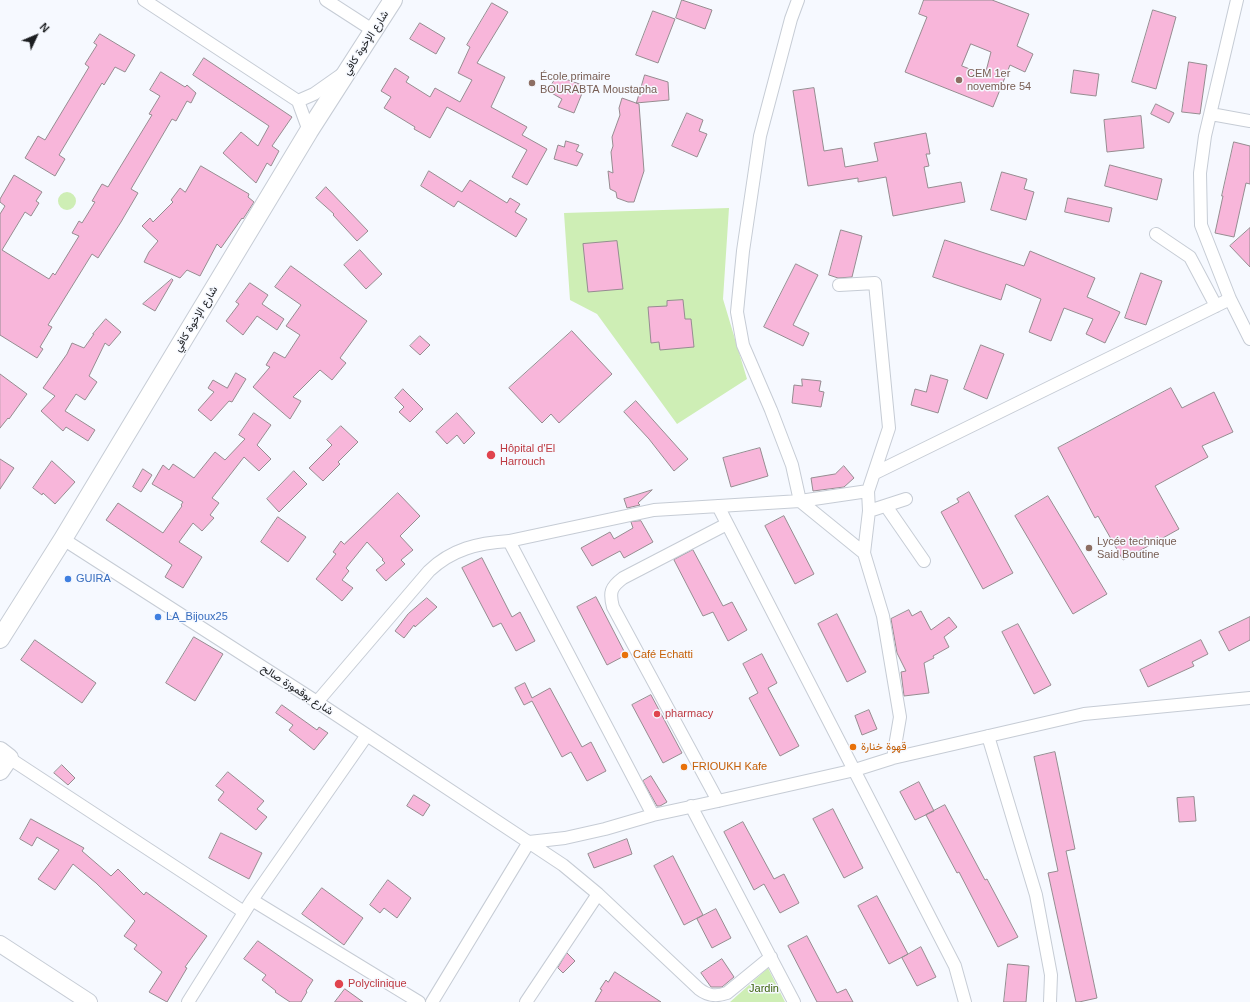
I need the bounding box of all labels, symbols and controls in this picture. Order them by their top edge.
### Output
street label: شارع الإخوة كافي [340,8,392,78]
north arrow [16,16,56,56]
text: N [38,21,52,35]
place label: CEM 1er novembre 54 [967,67,1031,93]
place label: École primaire BOURABTA Moustapha [540,70,657,96]
marker: CEM 1er novembre 54 [954,75,964,85]
marker: École primaire BOURABTA Moustapha [527,78,537,88]
street label: شارع الإخوة كافي [171,284,221,354]
place label: Hôpital d'El Harrouch [500,442,555,468]
marker: Hôpital d'El Harrouch [485,449,497,461]
place label: Lycée technique Said Boutine [1097,535,1177,561]
marker: Lycée technique Said Boutine [1084,543,1094,553]
place label: GUIRA [76,572,111,586]
marker: GUIRA [63,574,73,584]
place label: LA_Bijoux25 [166,610,228,624]
marker: LA_Bijoux25 [153,612,163,622]
place label: Café Echatti [633,648,693,662]
marker: Café Echatti [620,650,630,660]
street label: شارع بوقموزة صالح [258,662,336,718]
place label: pharmacy [665,707,713,721]
marker: pharmacy [652,709,662,719]
place label: قهوة خنارة [861,740,907,754]
marker: قهوة خنارة [848,742,858,752]
place label: FRIOUKH Kafe [692,760,767,774]
marker: FRIOUKH Kafe [679,762,689,772]
place label: Polyclinique [348,977,407,991]
marker: Polyclinique [333,978,345,990]
park label: Jardin [749,982,779,996]

